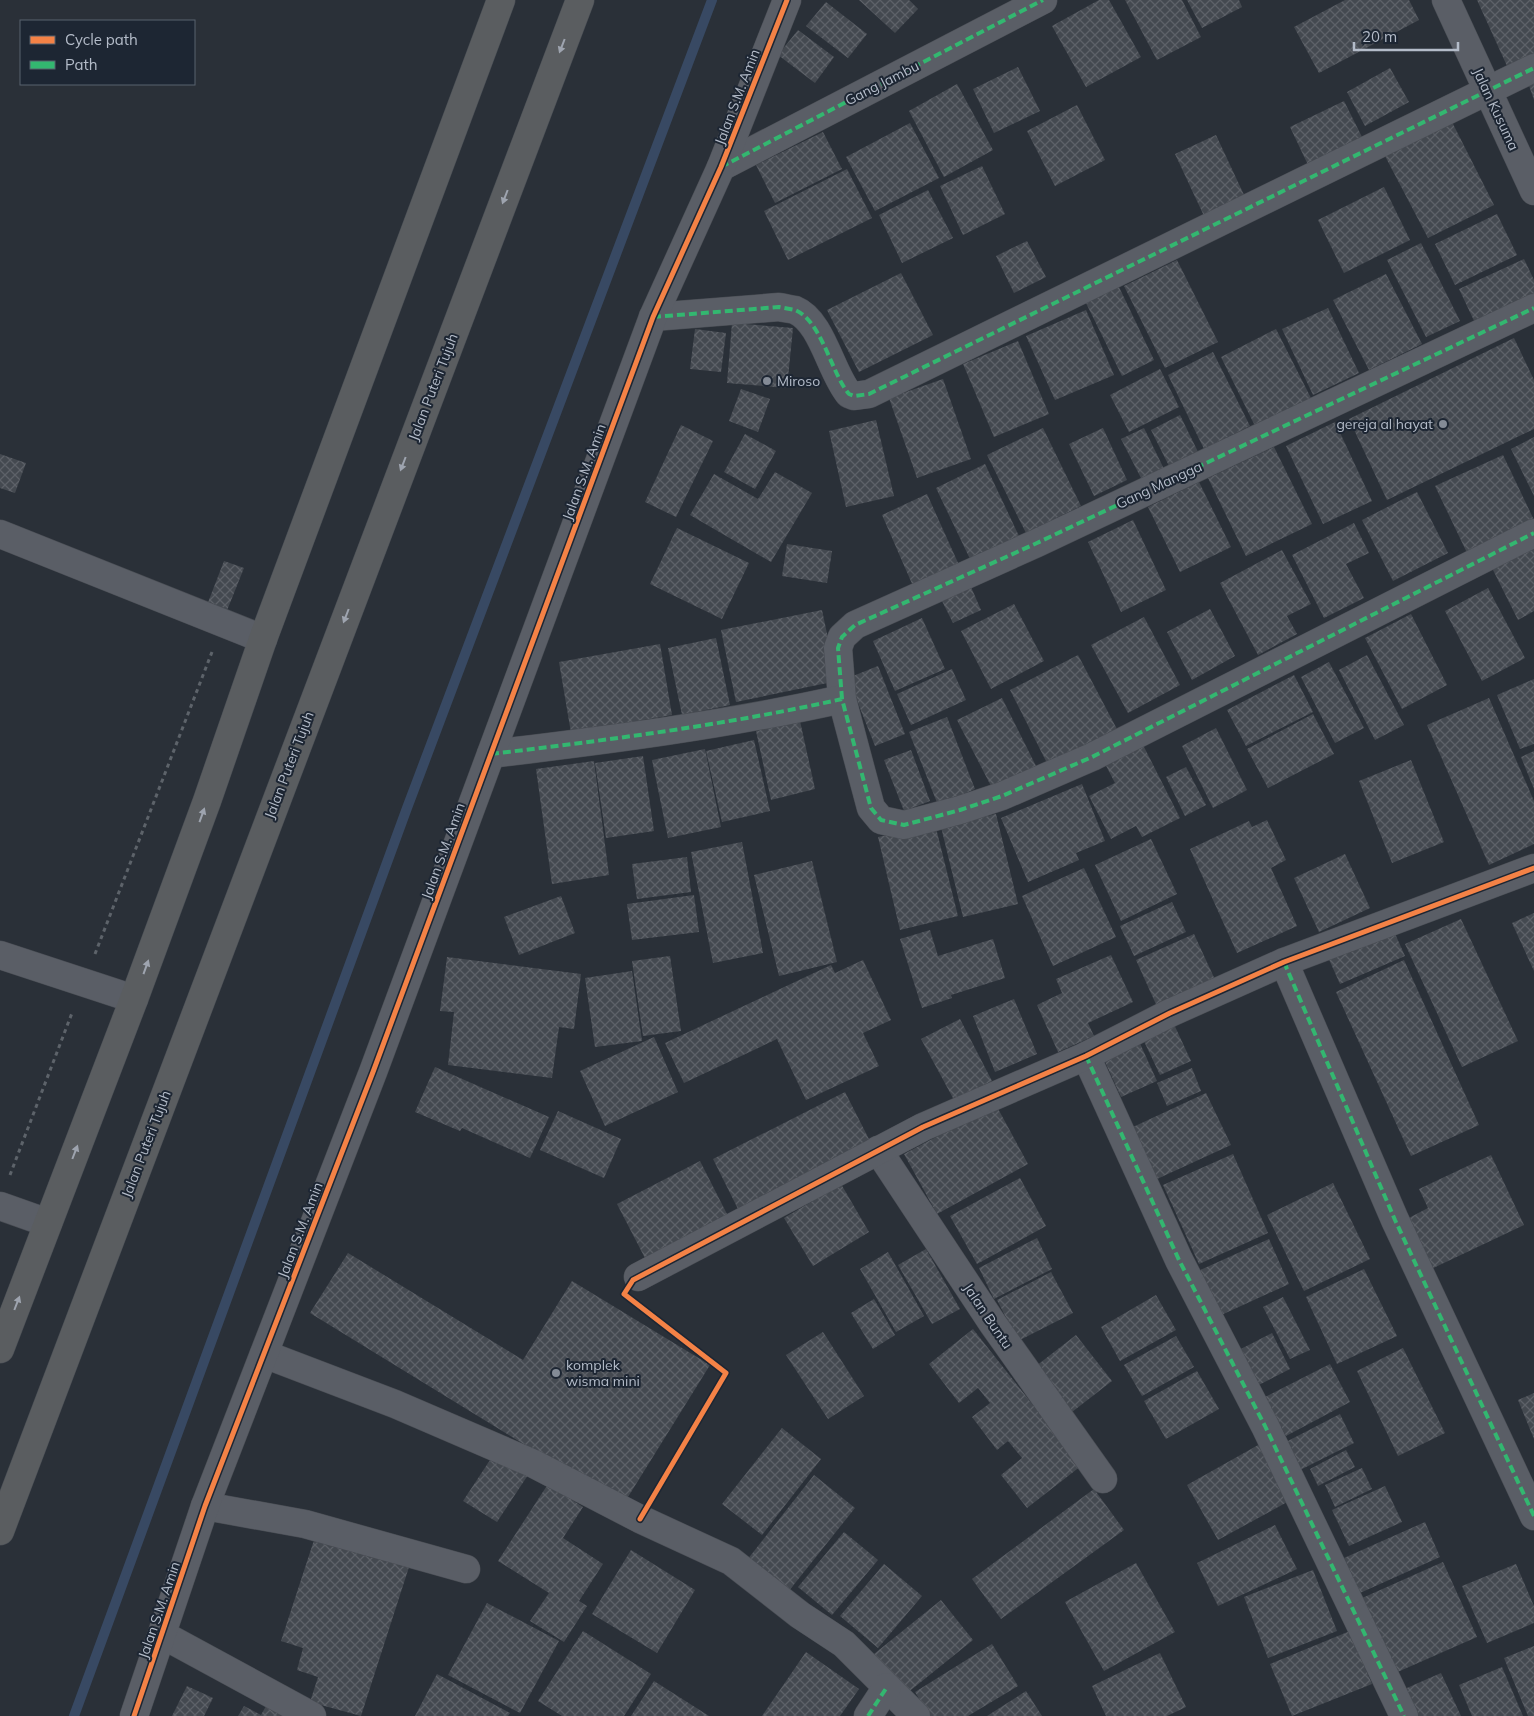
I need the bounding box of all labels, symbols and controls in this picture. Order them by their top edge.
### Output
legend [20,20,195,85]
scale bar [1354,20,1458,52]
text: 20 m [1362,27,1397,46]
text: Cycle path [65,30,138,49]
one-way arrow [558,38,565,53]
street label: Jalan S.M. Amin [710,46,764,148]
text: Path [65,55,97,74]
street label: Gang Jambu [842,57,922,109]
street label: Jalan Kusuma [1469,65,1523,153]
one-way arrow [500,190,508,205]
street label: Jalan Puteri Tujuh [404,331,462,443]
place label: Miroso [777,372,820,390]
marker: Miroso [761,375,773,387]
place label: gereja al hayat [1336,415,1433,433]
marker: gereja al hayat [1437,418,1449,430]
street label: Jalan S.M. Amin [558,421,610,523]
one-way arrow [399,457,407,472]
street label: Gang Mangga [1113,457,1205,513]
one-way arrow [342,609,350,624]
street label: Jalan Puteri Tujuh [260,709,318,821]
street label: Jalan S.M. Amin [417,800,469,902]
one-way arrow [199,807,206,822]
one-way arrow [142,959,150,974]
street label: Jalan Puteri Tujuh [117,1088,175,1200]
one-way arrow [72,1144,80,1159]
street label: Jalan S.M. Amin [273,1179,327,1281]
street label: Jalan Buntu [959,1280,1017,1352]
one-way arrow [14,1296,21,1311]
place label: komplek wisma mini [566,1356,640,1390]
marker: komplek wisma mini [550,1367,562,1379]
street label: Jalan S.M. Amin [134,1559,184,1661]

